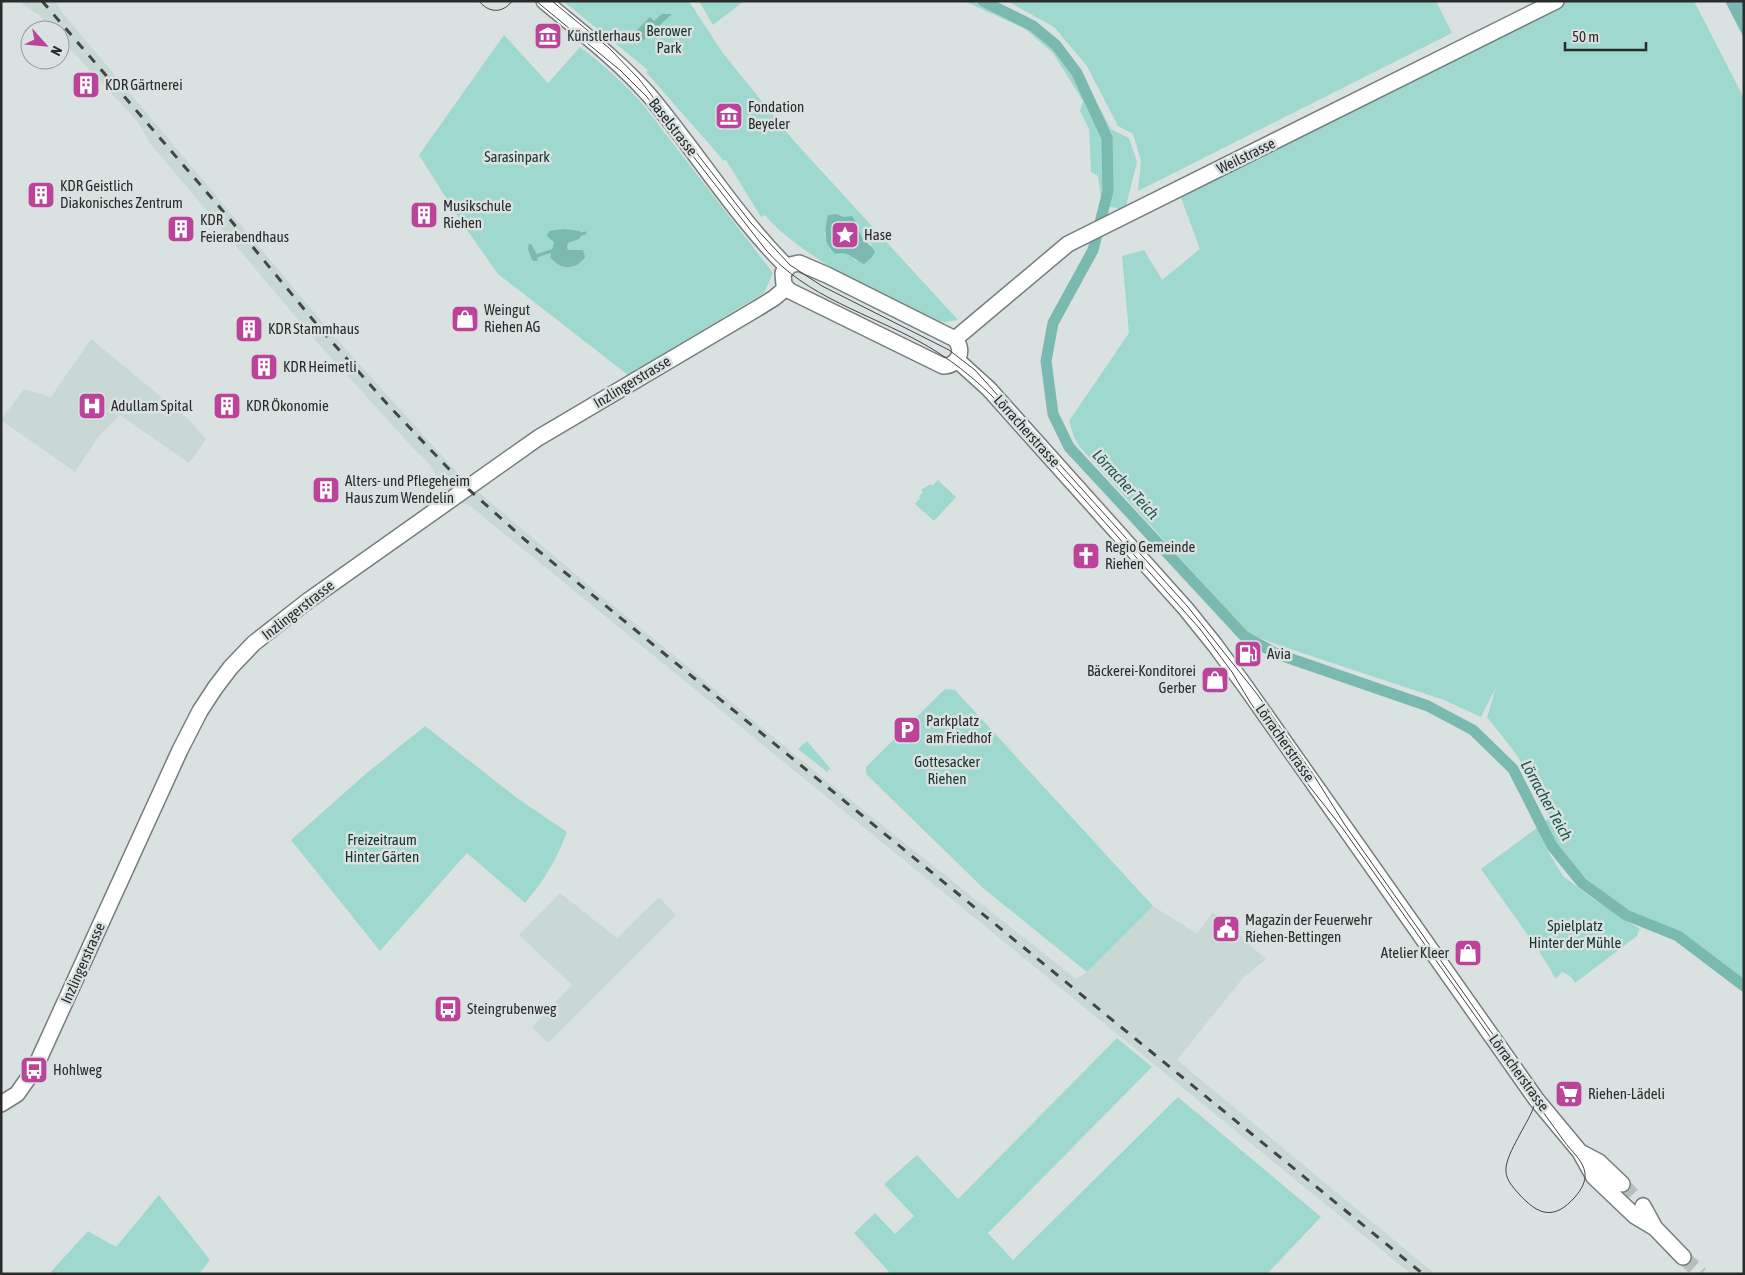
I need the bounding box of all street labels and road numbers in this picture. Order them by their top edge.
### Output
street label: Baselstrasse [646,95,701,159]
street label: Weilstrasse [1214,134,1278,177]
street label: Inzlingerstrasse [590,352,673,411]
street label: Lörracherstrasse [991,391,1064,470]
street label: Inzlingerstrasse [258,576,337,643]
street label: Lörracherstrasse [1252,701,1318,785]
street label: Inzlingerstrasse [57,920,108,1006]
street label: Lörracherstrasse [1486,1031,1553,1114]

